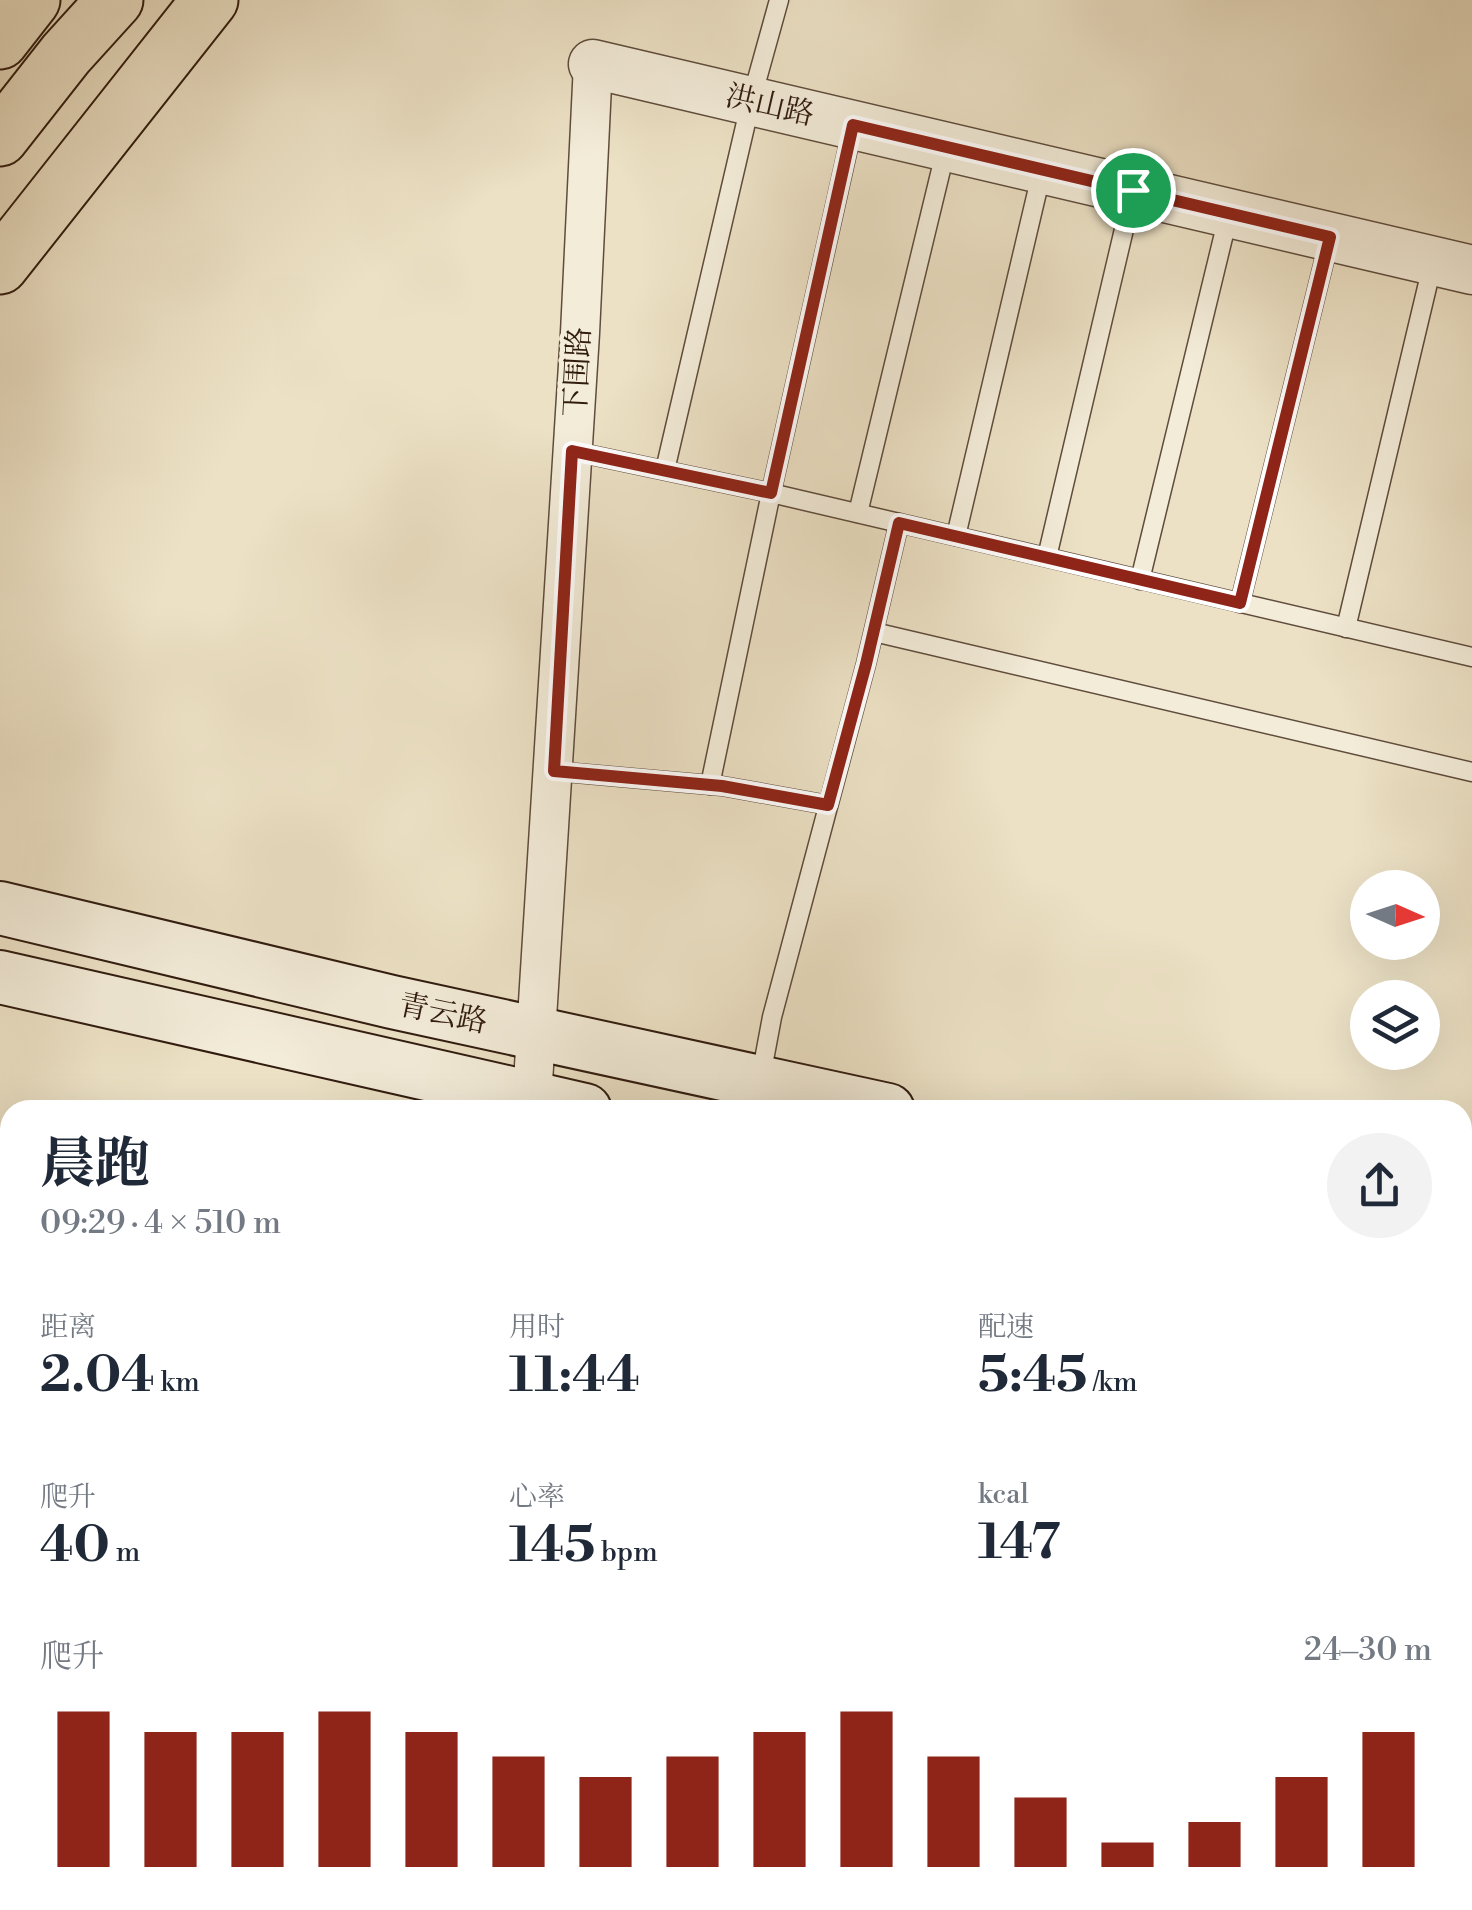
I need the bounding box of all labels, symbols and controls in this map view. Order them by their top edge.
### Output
street label: 洪山路 [722,77,818,135]
pin [1091,148,1176,233]
icon: arrive [1106,163,1161,218]
street label: 下围路 [557,326,599,418]
north arrow [1350,870,1440,960]
map controls [1350,870,1440,1070]
button: layers [1350,980,1440,1070]
street label: 青云路 [395,986,491,1042]
text: 晨跑 [40,1131,150,1200]
button: share [1327,1133,1432,1238]
text: 09:29 · 4 × 510 m [40,1203,281,1243]
text: 距离 [40,1310,96,1345]
text: 用时 [509,1310,565,1345]
text: 配速 [978,1310,1034,1345]
text: 2.04 [40,1345,155,1407]
text: 11:44 [509,1345,640,1407]
text: 5:45 [978,1345,1087,1407]
text: km [155,1365,200,1400]
text: /km [1087,1365,1137,1400]
text: kcal [978,1477,1029,1512]
text: 爬升 [40,1480,96,1515]
text: 心率 [509,1480,565,1515]
text: 147 [978,1512,1061,1574]
text: 40 [40,1515,110,1577]
text: 145 [509,1515,595,1577]
text: m [110,1535,140,1570]
text: bpm [595,1535,658,1570]
text: 24–30 m [1304,1630,1432,1670]
text: 爬升 [40,1637,104,1677]

